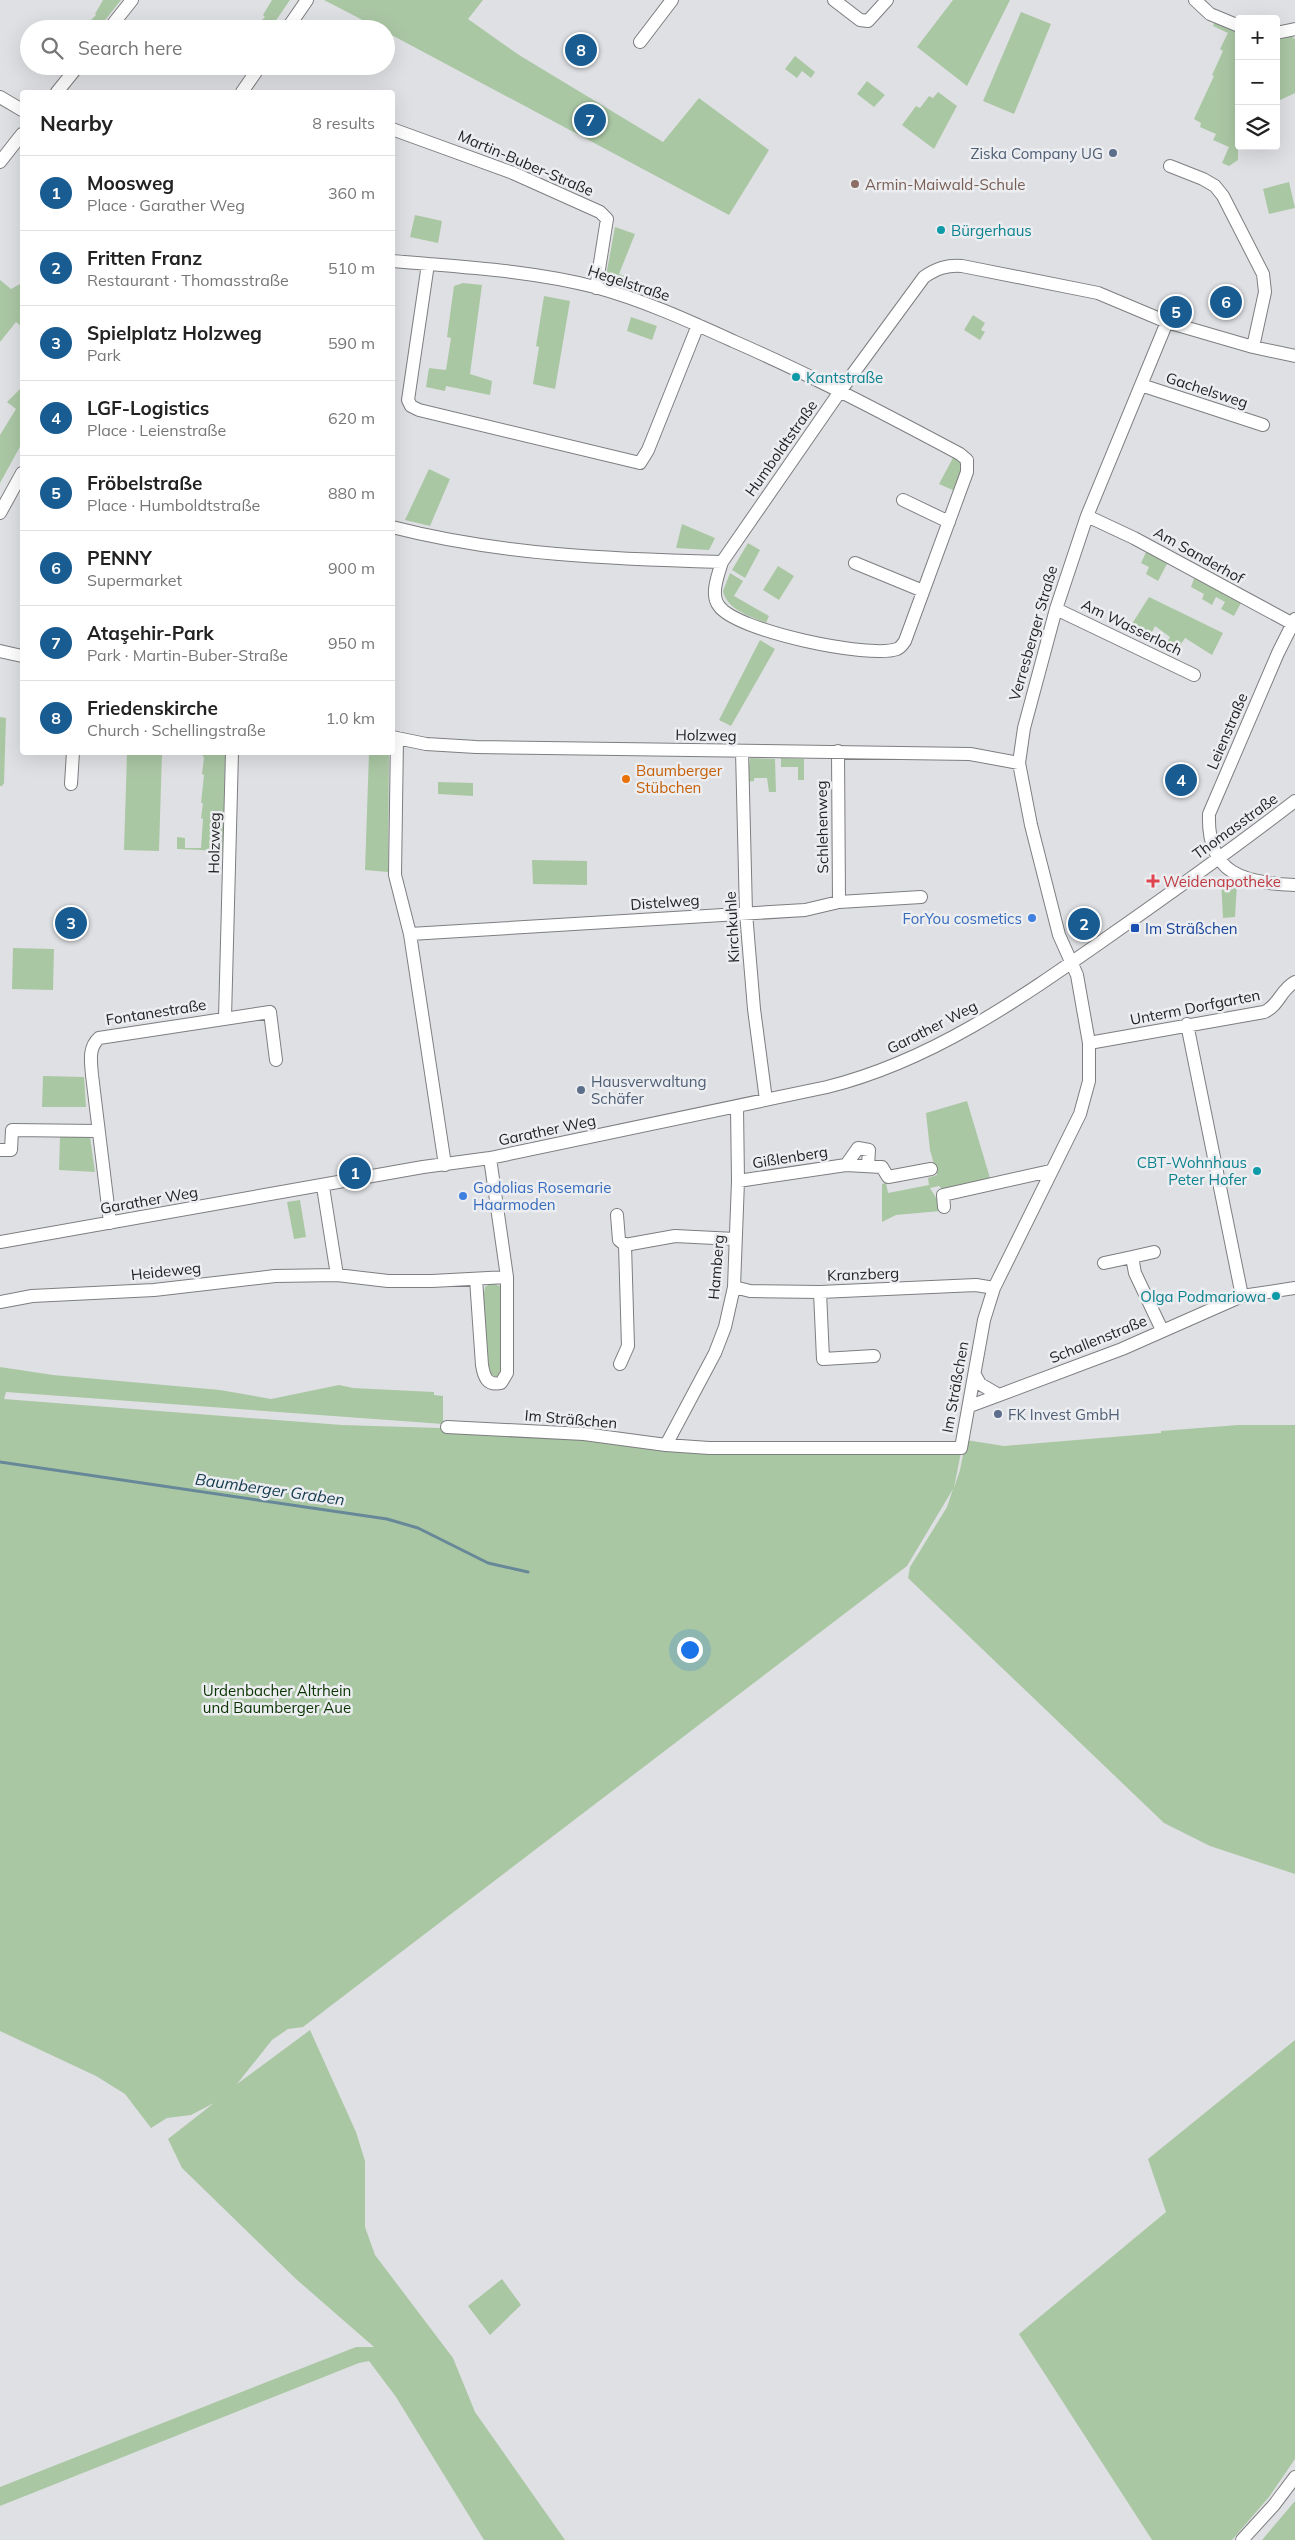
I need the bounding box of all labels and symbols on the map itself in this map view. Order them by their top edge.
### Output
pin: 8 [565,31,597,69]
pin: 7 [574,101,606,139]
street label: Martin-Buber-Straße [455,126,597,200]
place label: Ziska Company UG [971,144,1103,163]
marker: Ziska Company UG [1107,147,1119,159]
place label: Armin-Maiwald-Schule [865,175,1025,194]
marker: Armin-Maiwald-Schule [849,178,861,190]
place label: Bürgerhaus [951,221,1032,240]
marker: Bürgerhaus [935,224,947,236]
street label: Hegelstraße [586,261,672,305]
pin: 6 [1210,283,1242,321]
pin: 5 [1160,293,1192,331]
place label: Kantstraße [806,368,883,387]
street label: Gachelsweg [1163,368,1251,412]
marker: Kantstraße [790,371,802,383]
street label: Humboldtstraße [741,396,821,500]
street label: Am Sanderhof [1151,522,1248,588]
street label: Verresberger Straße [1005,563,1061,703]
street label: Am Wasserloch [1079,594,1185,660]
street label: Leienstraße [1202,690,1252,772]
street label: Holzweg [675,725,737,745]
place label: Baumberger Stübchen [636,761,723,797]
pin: 4 [1165,761,1197,799]
marker: Baumberger Stübchen [620,773,632,785]
street label: Schlehenweg [812,780,832,874]
street label: Thomasstraße [1189,789,1281,863]
street label: Holzweg [204,812,224,874]
place label: Weidenapotheke [1163,872,1281,891]
marker: Weidenapotheke [1147,875,1159,887]
street label: Distelweg [630,890,700,914]
street label: Kirchkuhle [721,891,743,963]
pin: 3 [55,904,87,942]
pin: 2 [1068,905,1100,943]
place label: ForYou cosmetics [902,909,1022,928]
marker: ForYou cosmetics [1026,912,1038,924]
place label: Im Sträßchen [1145,919,1238,938]
marker: Im Sträßchen [1129,922,1141,934]
street label: Unterm Dorfgarten [1128,985,1262,1029]
street label: Fontanestraße [104,995,208,1029]
street label: Garather Weg [884,996,980,1058]
place label: Hausverwaltung Schäfer [591,1072,707,1108]
marker: Hausverwaltung Schäfer [575,1084,587,1096]
street label: Garather Weg [497,1110,597,1150]
street label: Gißlenberg [751,1142,829,1172]
place label: CBT-Wohnhaus Peter Hofer [1137,1153,1248,1189]
pin: 1 [339,1154,371,1192]
marker: CBT-Wohnhaus Peter Hofer [1251,1165,1263,1177]
place label: Godolias Rosemarie Haarmoden [473,1178,611,1214]
street label: Garather Weg [99,1182,199,1218]
marker: Godolias Rosemarie Haarmoden [457,1190,469,1202]
street label: Hamberg [704,1234,728,1300]
street label: Heideweg [130,1258,202,1284]
street label: Kranzberg [827,1263,899,1285]
place label: Olga Podmariowa [1140,1287,1266,1306]
marker: Olga Podmariowa [1270,1290,1282,1302]
street label: Schallenstraße [1047,1311,1149,1367]
street label: Im Sträßchen [938,1340,972,1434]
street label: Im Sträßchen [524,1405,618,1433]
place label: FK Invest GmbH [1008,1405,1120,1424]
marker: FK Invest GmbH [992,1408,1004,1420]
water label: Baumberger Graben [194,1469,346,1509]
your location [677,1637,703,1663]
park label: Urdenbacher Altrhein und Baumberger Aue [203,1681,351,1717]

